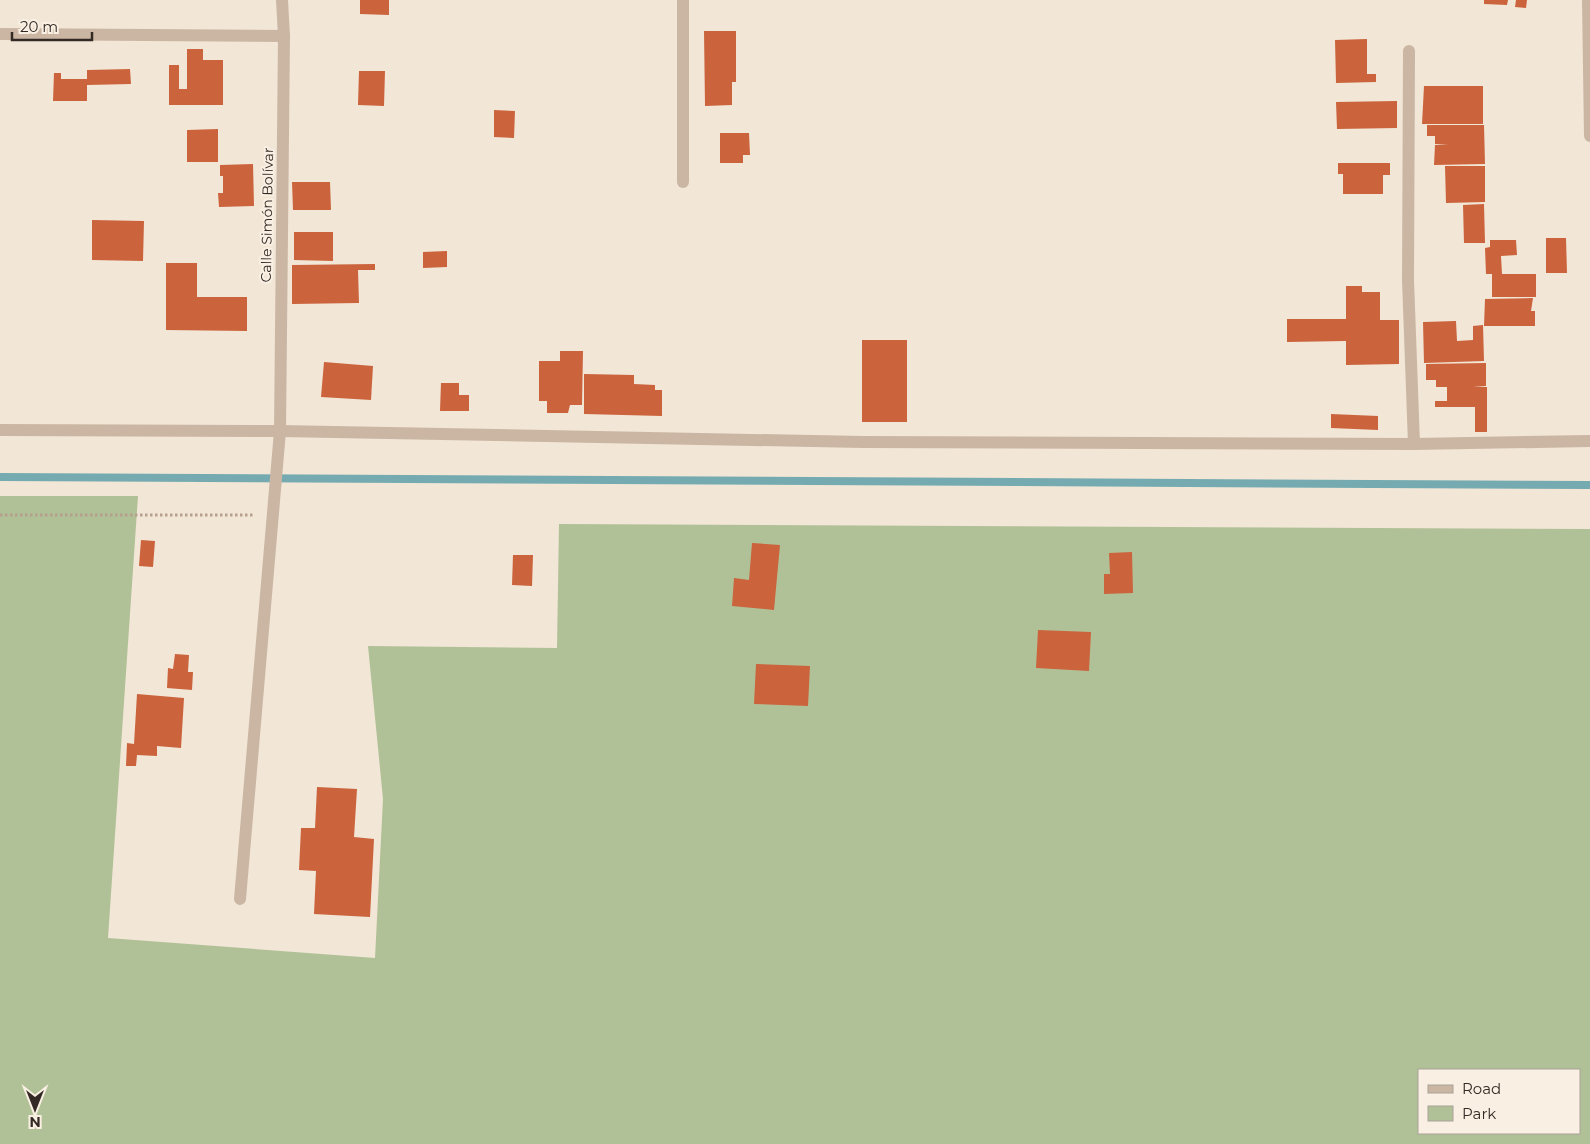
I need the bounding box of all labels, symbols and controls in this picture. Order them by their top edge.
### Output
scale bar [12,10,92,42]
text: 20 m [20,17,58,36]
street label: Calle Simón Bolívar [257,147,277,283]
legend [1418,1069,1580,1134]
text: Road [1462,1079,1501,1098]
north arrow [10,1084,60,1134]
text: Park [1462,1104,1496,1123]
text: N [29,1113,41,1131]

